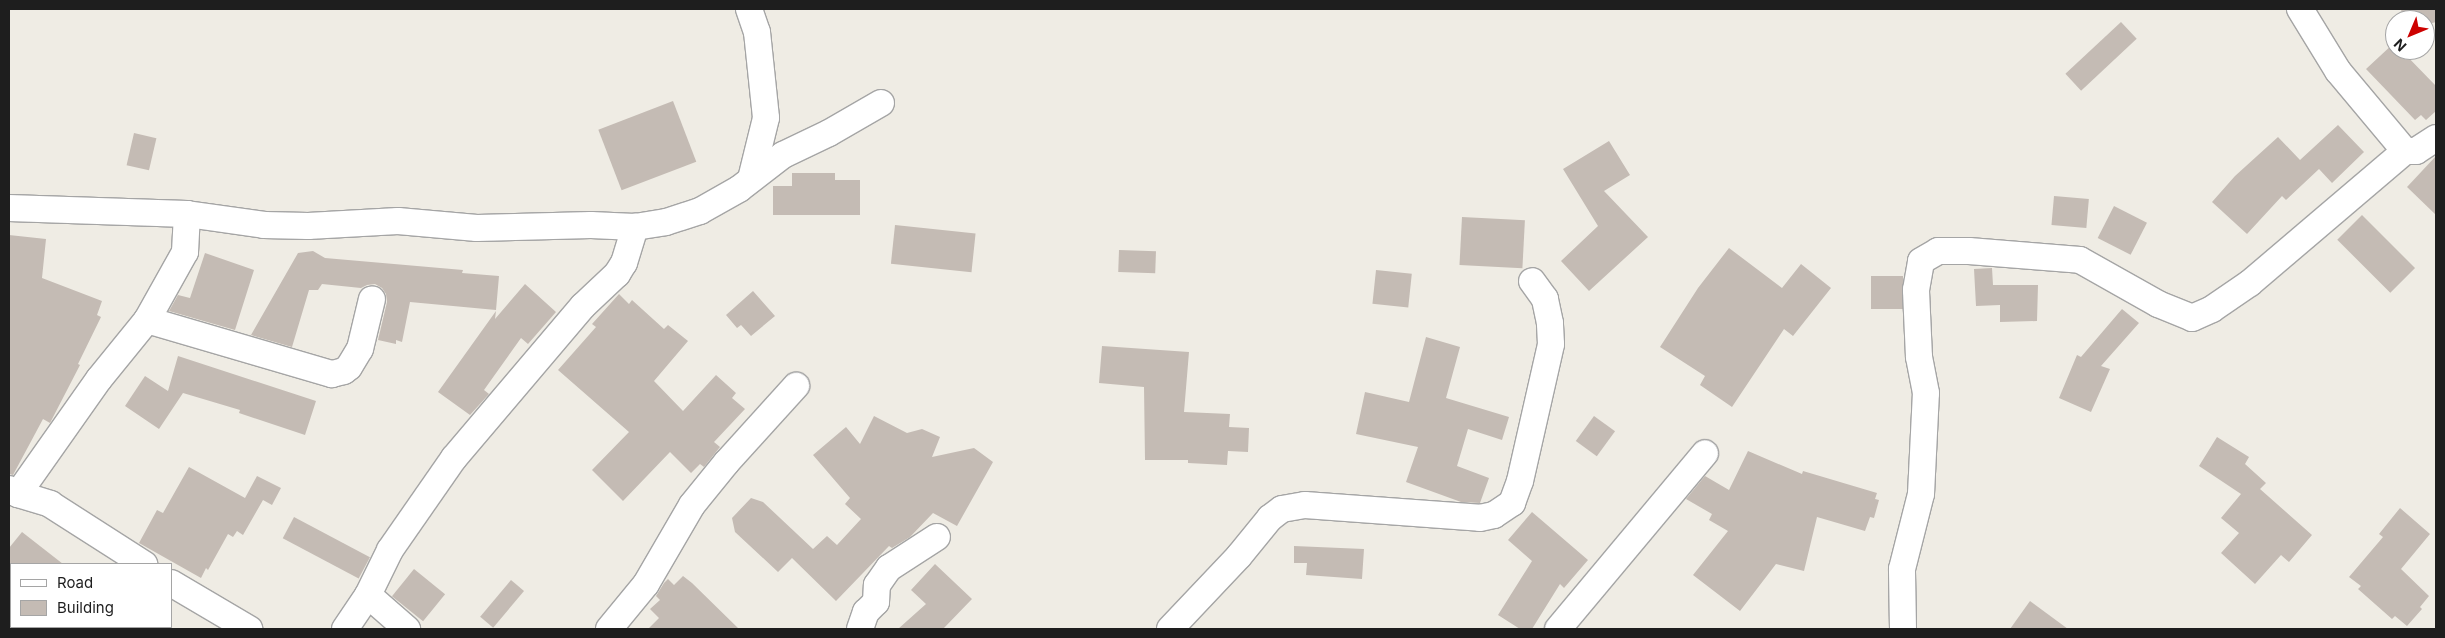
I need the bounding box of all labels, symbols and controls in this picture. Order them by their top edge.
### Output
north arrow [2385,10,2435,60]
text: N [2390,35,2410,55]
legend [10,563,172,628]
text: Road [57,573,93,592]
text: Building [57,598,114,617]

